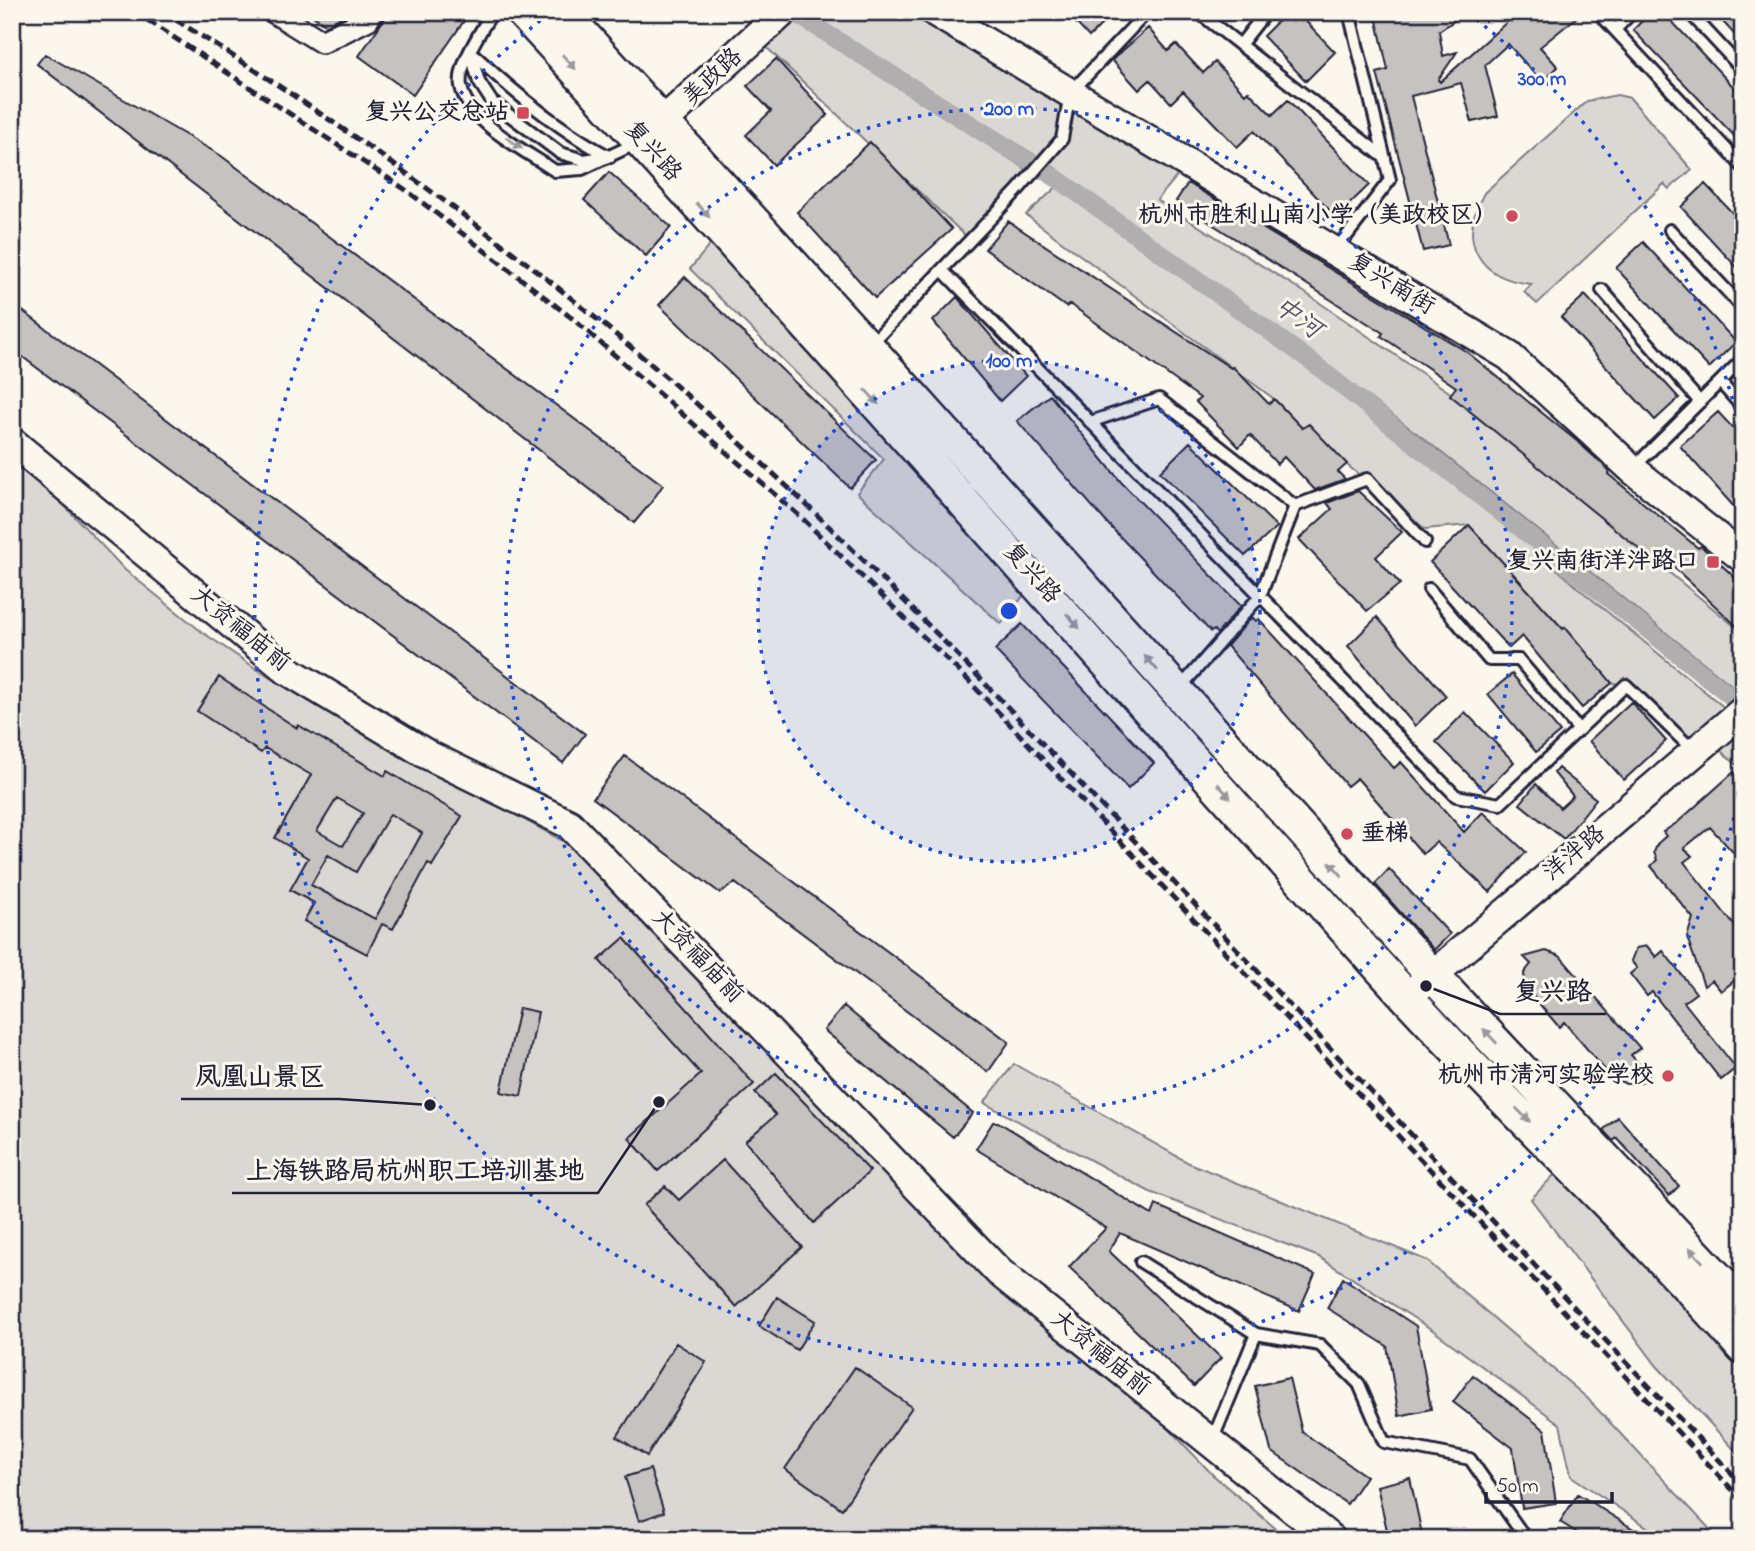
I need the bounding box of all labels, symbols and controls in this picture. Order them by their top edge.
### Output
street label: 美政路 [675,41,751,115]
one-way arrow [560,53,576,70]
text: 300 m [1517,65,1566,95]
text: 200 m [983,95,1034,125]
place label: 复兴公交总站 [365,96,509,131]
marker: 复兴公交总站 [515,105,531,121]
street label: 复兴路 [615,114,689,190]
one-way arrow [505,136,523,150]
place label: 杭州市胜利山南小学（美政校区） [1138,199,1498,234]
one-way arrow [695,201,711,218]
marker: 杭州市胜利山南小学（美政校区） [1504,208,1520,224]
street label: 复兴南街 [1341,245,1441,325]
water label: 中河 [1265,288,1332,352]
text: 100 m [986,347,1032,377]
one-way arrow [864,388,880,405]
street label: 复兴路 [994,536,1068,612]
place label: 复兴南街洋泮路口 [1507,545,1699,580]
marker: 复兴南街洋泮路口 [1705,554,1721,570]
street label: 大资福庙前 [182,579,298,681]
centre of rings [997,599,1021,623]
one-way arrow [1064,613,1080,630]
one-way arrow [1143,654,1159,672]
one-way arrow [1216,783,1231,800]
place label: 垂梯 [1361,817,1409,852]
street label: 洋泮路 [1536,817,1614,891]
marker: 垂梯 [1339,826,1355,842]
one-way arrow [1329,860,1344,877]
street label: 大资福庙前 [643,902,751,1012]
callout: 复兴路 [1500,967,1606,1014]
text: 复兴路 [1514,975,1592,1013]
one-way arrow [1482,1028,1498,1045]
callout: 凤凰山景区 [181,1052,339,1099]
place label: 杭州市清河实验学校 [1438,1059,1654,1094]
text: 凤凰山景区 [195,1060,325,1098]
marker: 杭州市清河实验学校 [1660,1068,1676,1084]
one-way arrow [1515,1107,1532,1124]
callout: 上海铁路局杭州职工培训基地 [232,1146,598,1193]
text: 上海铁路局杭州职工培训基地 [246,1154,584,1192]
one-way arrow [1688,1246,1704,1264]
street label: 大资福庙前 [1042,1303,1158,1405]
scale bar [1486,1460,1612,1504]
text: 50 m [1496,1472,1539,1502]

